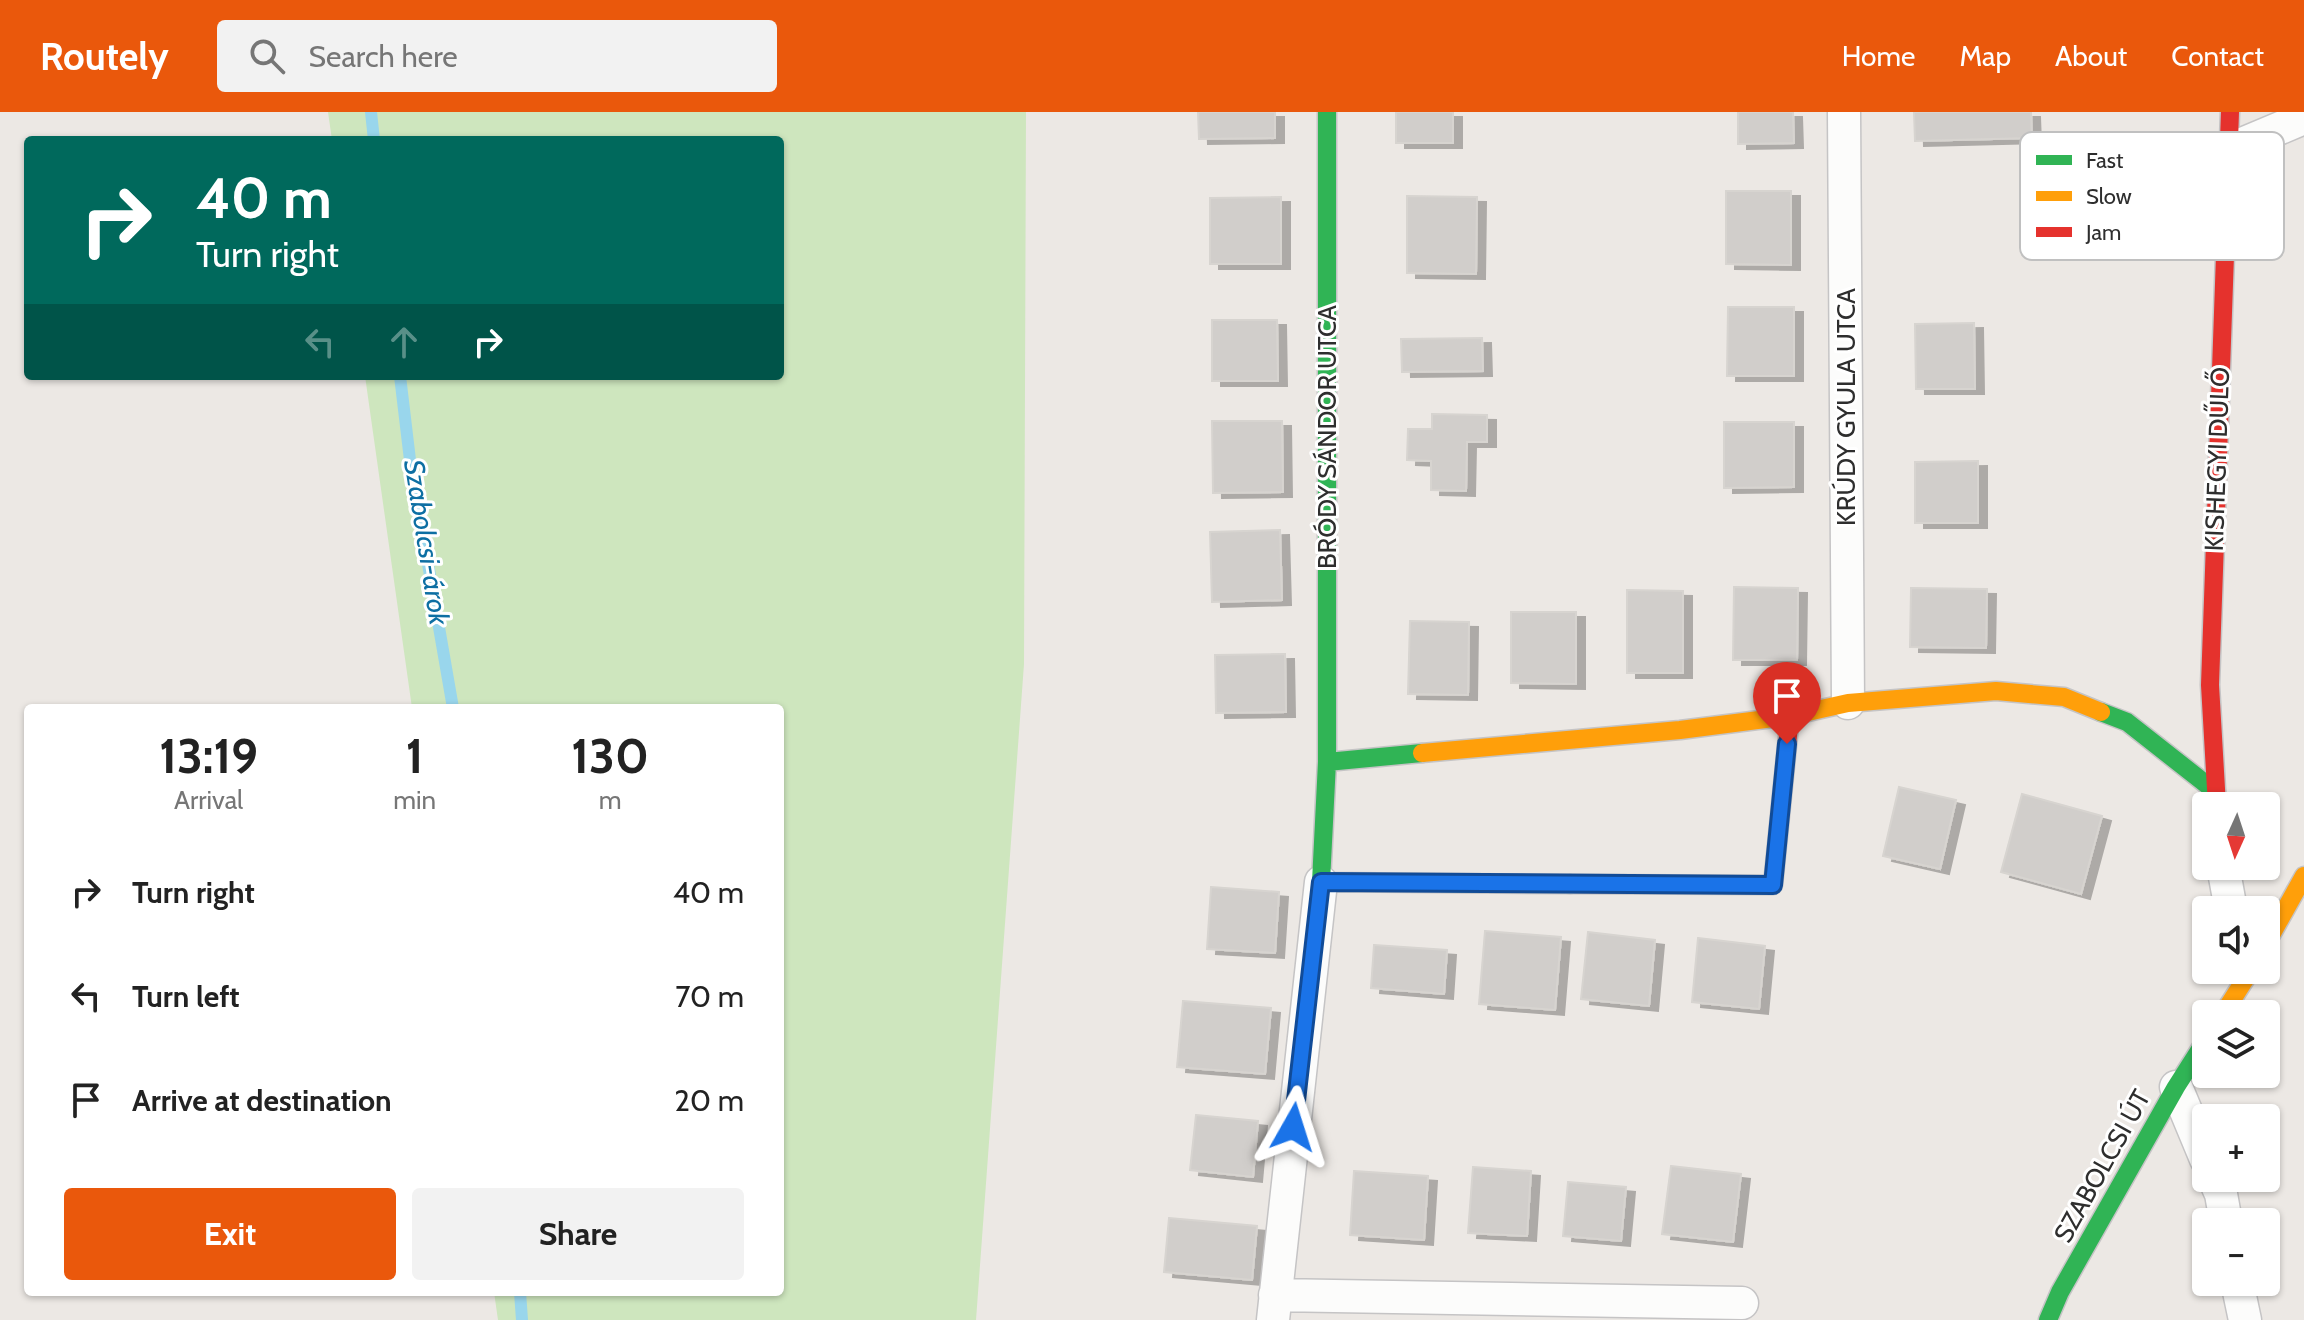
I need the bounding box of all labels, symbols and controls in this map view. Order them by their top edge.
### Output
search box [217,20,777,92]
text: Routely [40,33,169,80]
icon: search [245,34,289,78]
text: Search here [309,38,458,75]
text: Home [1842,39,1915,73]
text: Map [1959,39,2011,73]
text: About [2055,39,2127,73]
text: Contact [2171,39,2264,73]
legend [2020,132,2284,260]
text: Fast [2086,147,2124,174]
text: 40 m [196,164,332,232]
icon: right [64,168,168,272]
text: Slow [2086,183,2132,210]
text: Jam [2085,219,2121,246]
text: Turn right [196,232,339,276]
street label: KRÚDY GYULA UTCA [1830,288,1862,526]
street label: BRÓDY SÁNDOR UTCA [1311,305,1343,569]
icon: left [298,320,342,364]
icon: ahead [382,320,426,364]
icon: right [466,320,510,364]
street label: KISHEGYI DŰLŐ [2198,366,2236,552]
water label: Szabolcsi-árok [397,457,457,628]
pin [1753,662,1821,744]
icon: arrive [1765,674,1809,718]
text: 13:19 [159,727,258,785]
text: 1 [406,727,424,785]
text: 130 [571,727,649,785]
text: Arrival [174,784,243,816]
text: min [393,784,436,816]
text: m [599,784,621,816]
north arrow [2192,792,2280,880]
map controls [2192,792,2280,1296]
icon: right [64,870,108,914]
text: Turn right [132,874,255,911]
text: 40 m [673,874,744,911]
button: sound [2192,896,2280,984]
icon: left [64,974,108,1018]
text: Turn left [132,978,240,1015]
text: 70 m [675,978,744,1015]
button: layers [2192,1000,2280,1088]
icon: arrive [64,1078,108,1122]
text: Arrive at destination [132,1082,392,1119]
text: 20 m [674,1082,744,1119]
street label: SZABOLCSI ÚT [2047,1084,2157,1248]
position arrow [1251,1085,1335,1169]
button: + [2192,1104,2280,1192]
button: Exit [64,1188,396,1280]
button: Share [412,1188,744,1280]
button: − [2192,1208,2280,1296]

